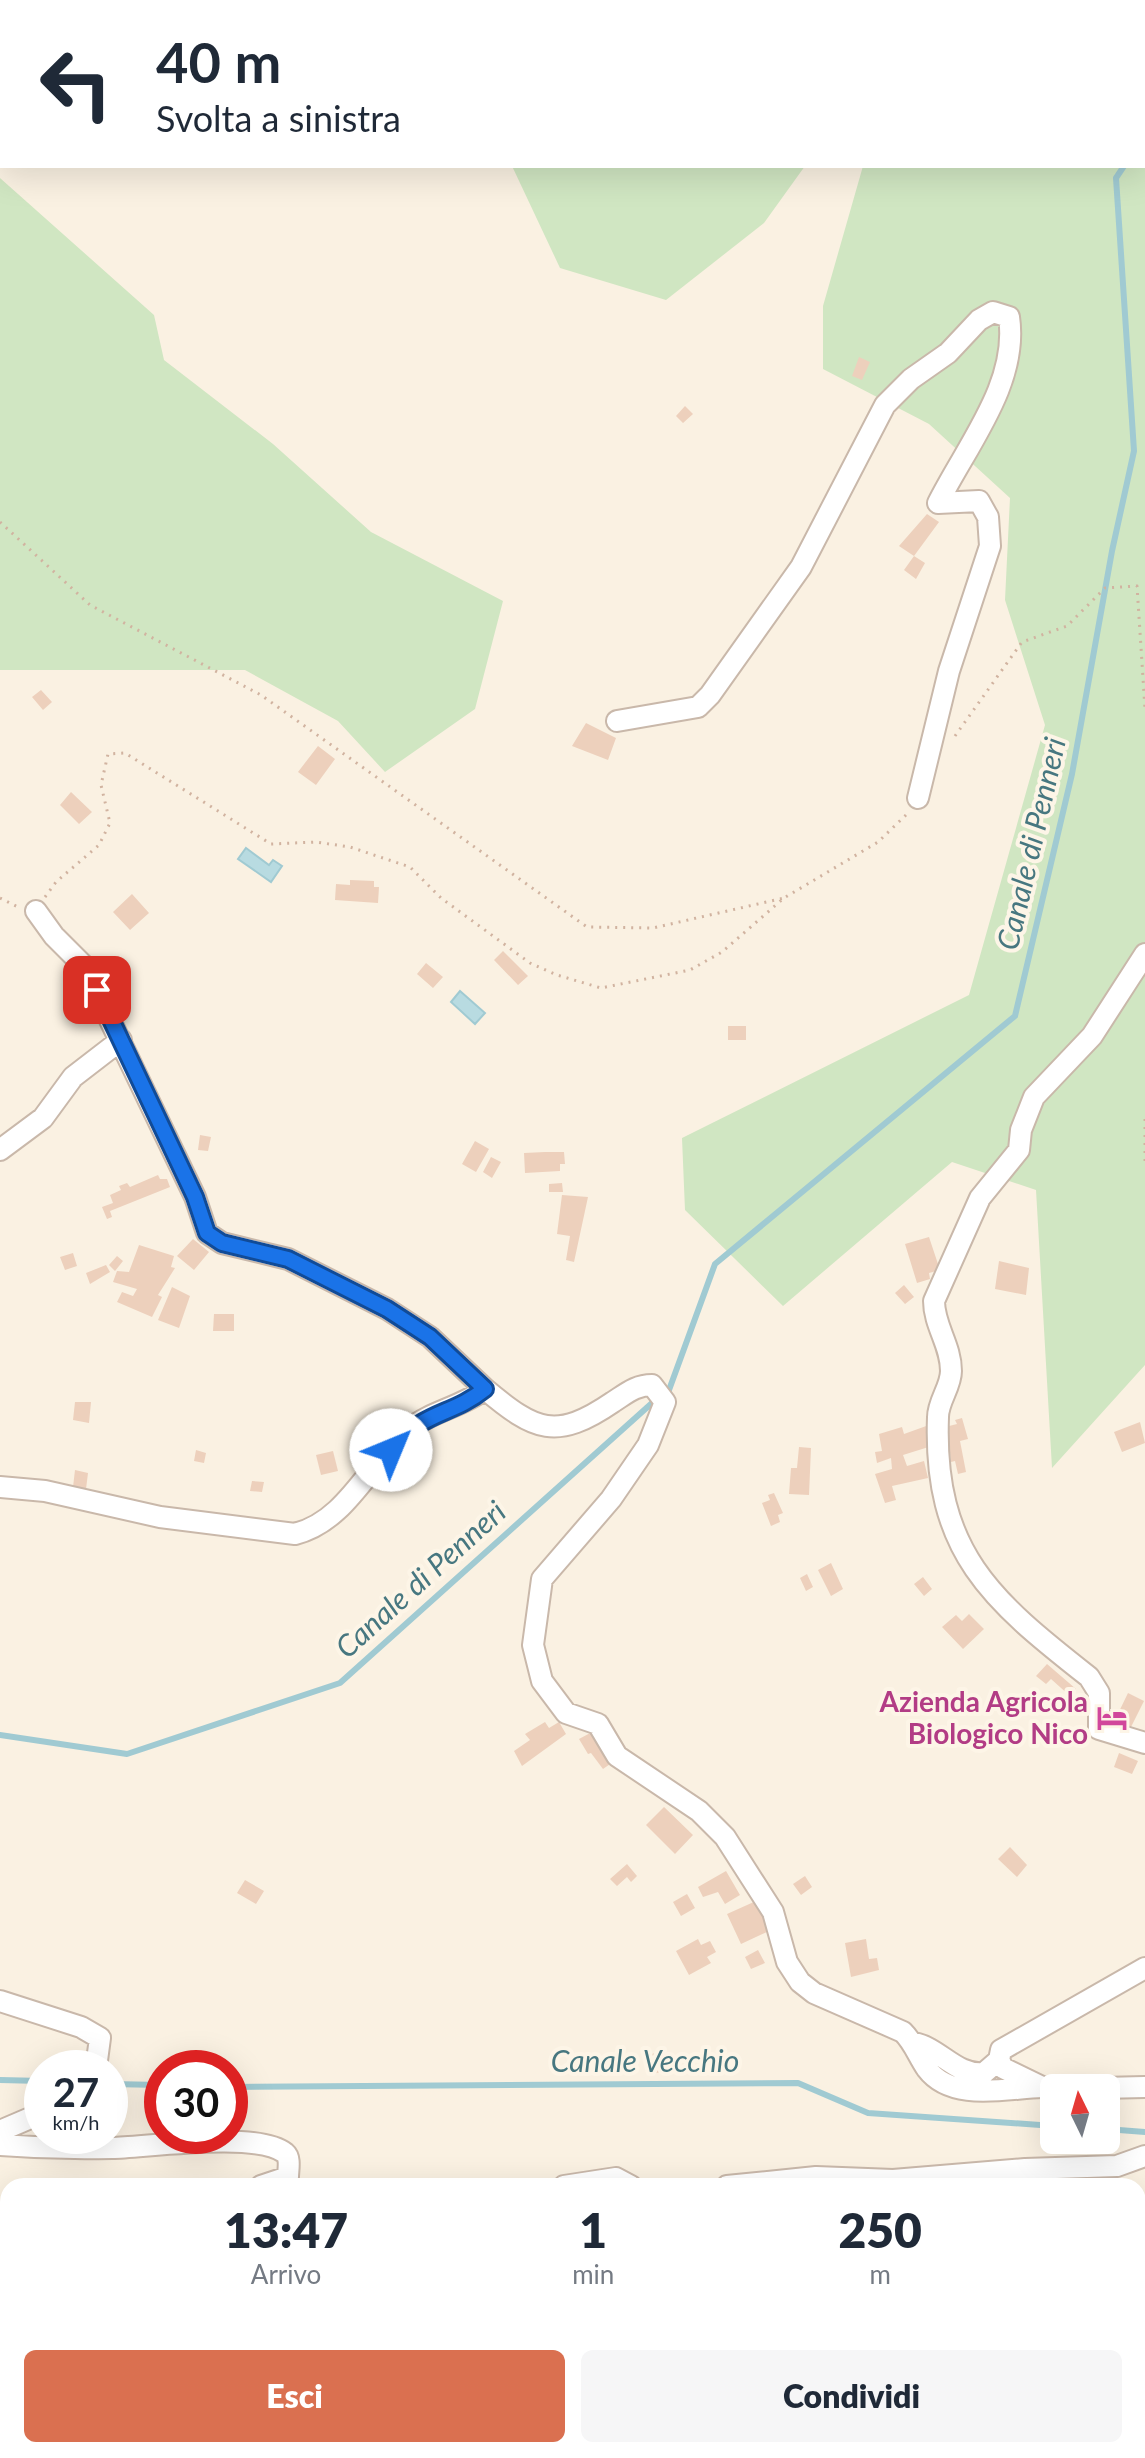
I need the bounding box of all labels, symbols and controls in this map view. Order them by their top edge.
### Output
text: 40 m [156,28,281,95]
icon: left [24,32,128,136]
text: Svolta a sinistra [156,96,401,140]
water label: Canale di Penneri [988,734,1072,953]
pin [63,956,131,1024]
icon: arrive [75,968,119,1012]
position arrow [349,1408,433,1492]
water label: Canale di Penneri [327,1493,512,1664]
place label: Azienda Agricola Biologico Nico [879,1684,1088,1750]
hotel icon: Azienda Agricola Biologico Nico [1095,1701,1129,1735]
water label: Canale Vecchio [551,2042,739,2078]
speed limit sign: 30 [144,2050,248,2154]
text: 27 [53,2068,99,2116]
north arrow [1040,2074,1120,2154]
map controls [1040,2074,1120,2154]
text: km/h [53,2110,99,2134]
text: 13:47 [224,2201,348,2258]
text: 1 [579,2201,607,2258]
text: 250 [838,2201,922,2258]
text: Arrivo [251,2258,321,2290]
text: min [572,2258,614,2290]
text: m [869,2258,891,2290]
button: Esci [24,2350,565,2442]
button: Condividi [581,2350,1122,2442]

